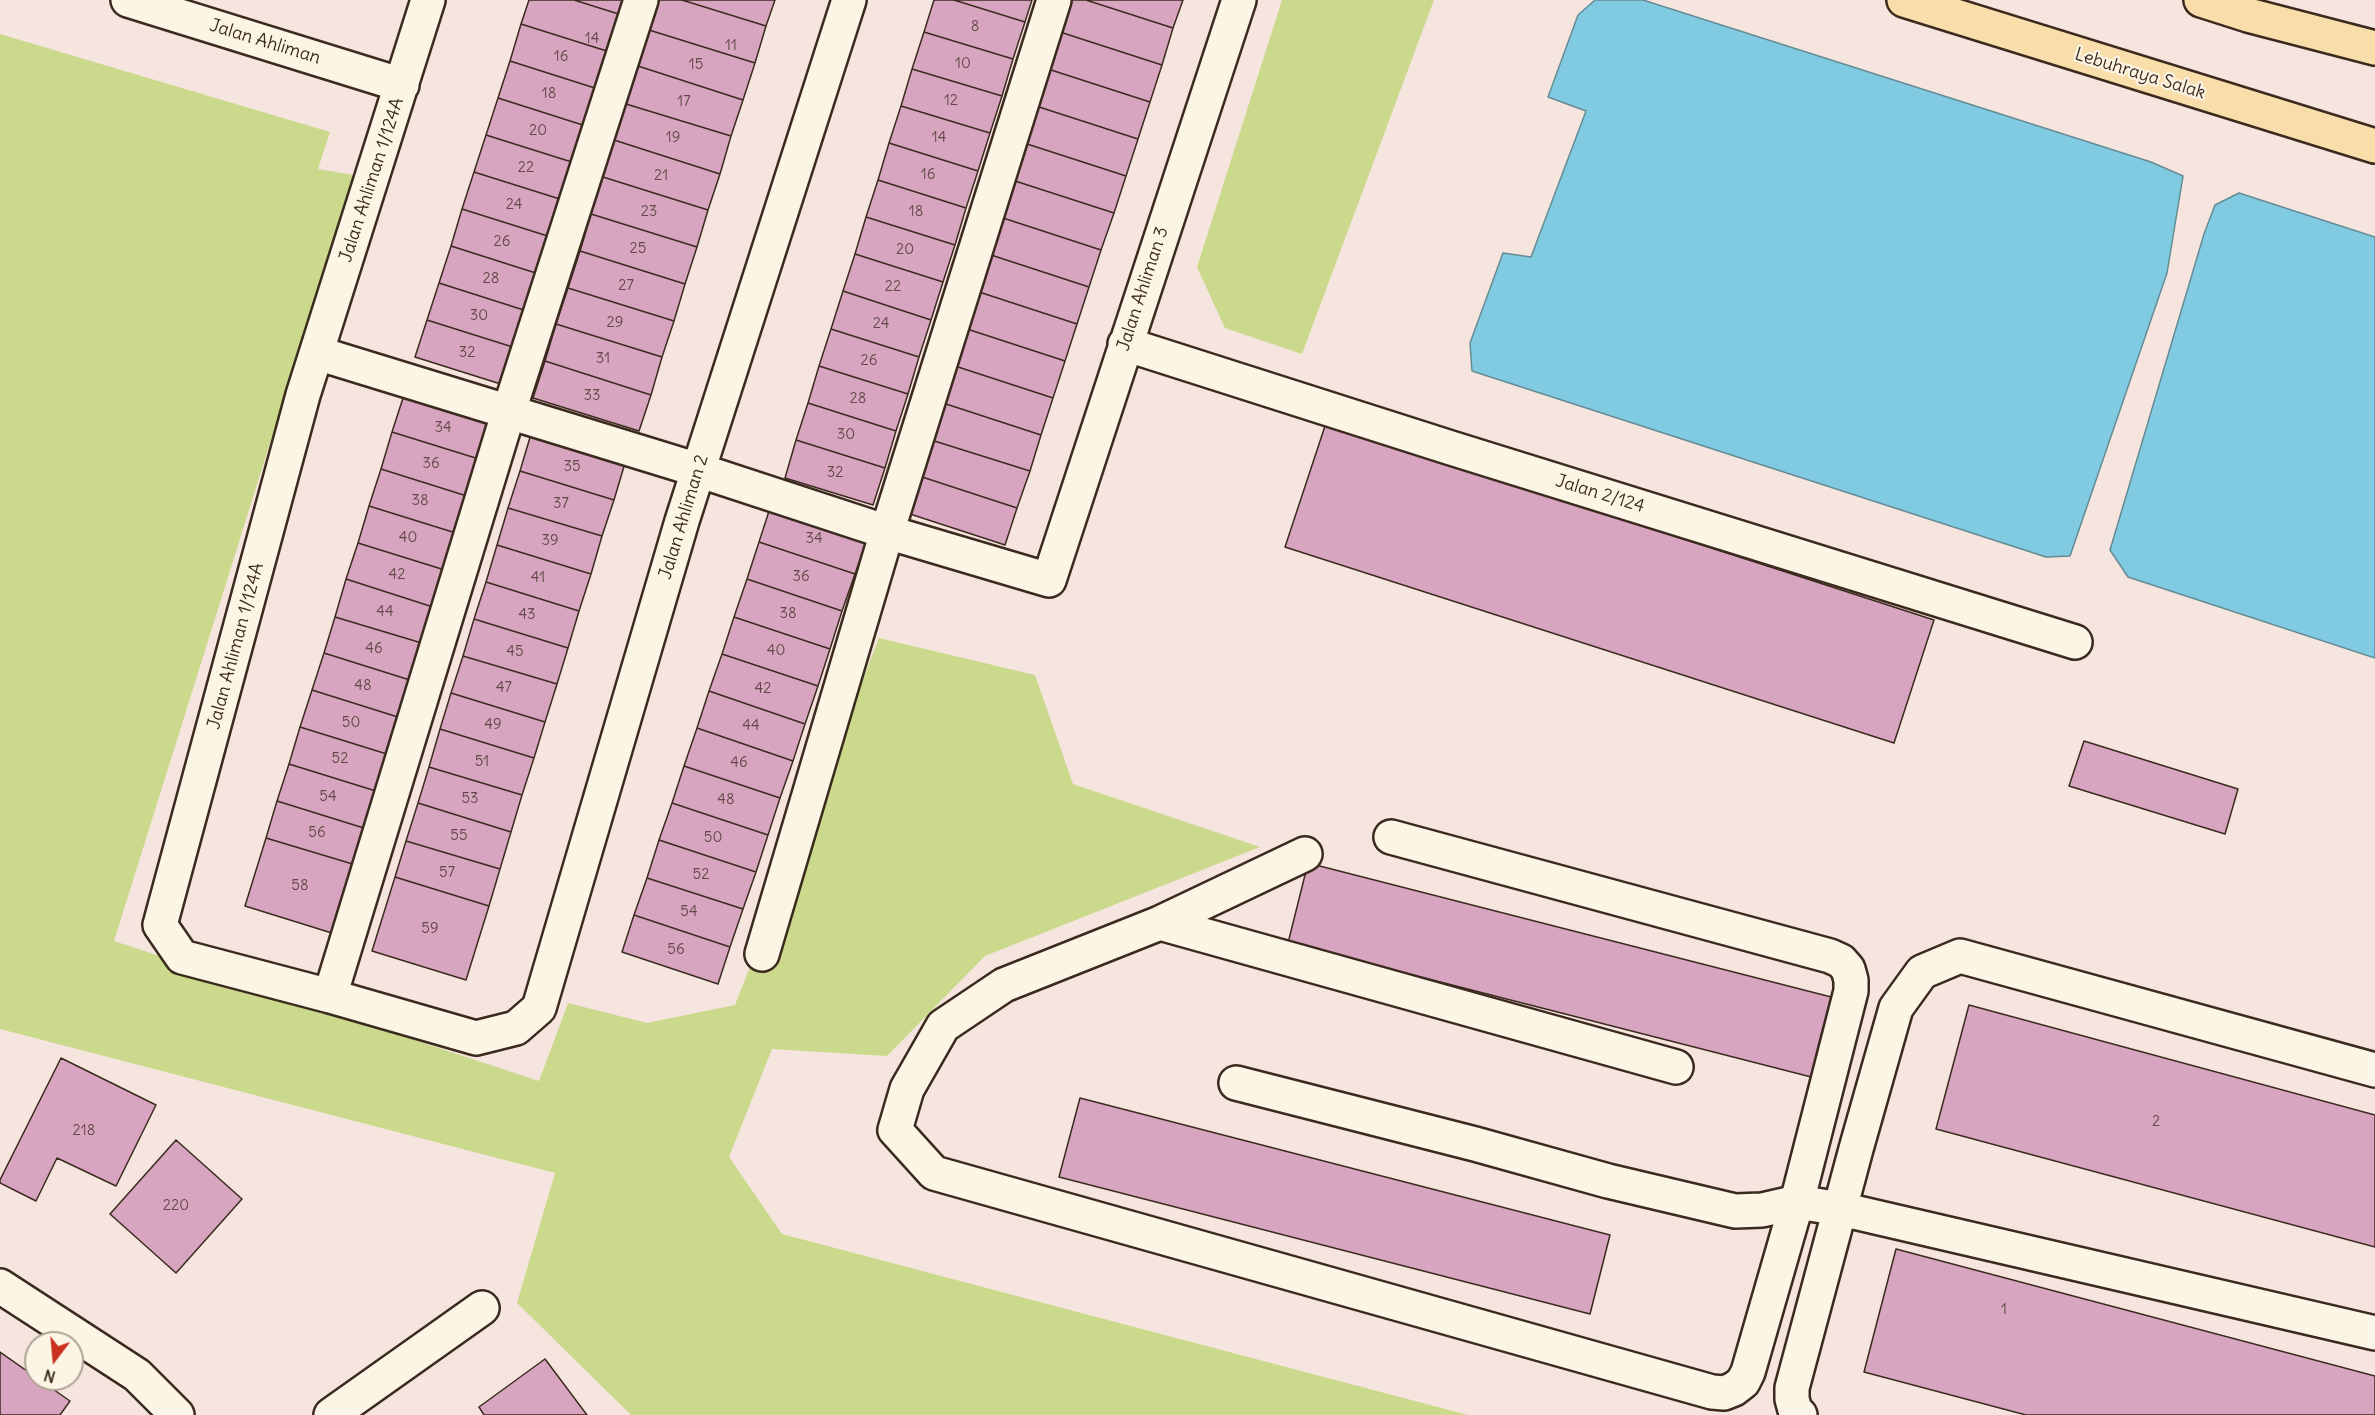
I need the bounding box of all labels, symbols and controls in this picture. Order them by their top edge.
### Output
street label: Jalan Ahliman [207,15,323,69]
house number: 8 [971,18,979,36]
house number: 14 [585,30,599,48]
house number: 11 [725,37,737,55]
street label: Lebuhraya Salak [2072,44,2208,104]
house number: 16 [554,48,568,66]
house number: 10 [955,55,971,73]
house number: 15 [689,56,703,74]
house number: 18 [542,85,556,103]
house number: 12 [944,92,958,110]
house number: 17 [677,93,691,111]
street label: Jalan Ahliman 1/124A [335,95,409,265]
house number: 20 [529,122,547,140]
house number: 19 [666,129,680,147]
house number: 14 [932,129,946,147]
house number: 22 [518,159,534,177]
house number: 16 [921,166,935,184]
house number: 21 [654,167,668,185]
house number: 24 [506,196,522,214]
house number: 23 [641,203,657,221]
house number: 18 [909,203,923,221]
street label: Jalan Ahliman 3 [1113,224,1173,354]
house number: 26 [494,233,510,251]
house number: 25 [630,240,646,258]
house number: 20 [896,241,914,259]
house number: 28 [483,270,499,288]
house number: 27 [618,277,634,295]
house number: 22 [885,278,901,296]
house number: 30 [470,307,488,325]
house number: 29 [607,314,623,332]
house number: 24 [873,315,889,333]
house number: 32 [459,344,475,362]
house number: 31 [596,350,610,368]
house number: 26 [861,352,877,370]
house number: 33 [583,387,601,405]
house number: 28 [850,390,866,408]
house number: 34 [434,419,452,437]
house number: 30 [837,426,855,444]
street label: Jalan Ahliman 2 [655,452,713,582]
house number: 36 [422,455,440,473]
house number: 35 [563,458,581,476]
house number: 32 [827,464,843,482]
street label: Jalan 2/124 [1553,470,1647,518]
house number: 38 [411,492,429,510]
house number: 37 [553,495,569,513]
house number: 40 [399,529,417,547]
house number: 34 [805,530,823,548]
house number: 39 [541,532,559,550]
street label: Jalan Ahliman 1/124A [203,560,269,732]
house number: 42 [389,566,405,584]
house number: 36 [792,568,810,586]
house number: 41 [531,569,545,587]
house number: 44 [376,603,394,621]
house number: 38 [779,605,797,623]
house number: 43 [518,606,536,624]
house number: 46 [365,640,383,658]
house number: 40 [767,642,785,660]
house number: 45 [506,643,524,661]
house number: 48 [354,677,372,695]
house number: 47 [496,679,512,697]
house number: 42 [755,680,771,698]
house number: 50 [342,714,360,732]
house number: 49 [484,716,502,734]
house number: 44 [742,717,760,735]
house number: 52 [332,750,348,768]
house number: 51 [475,753,489,771]
house number: 46 [730,754,748,772]
house number: 54 [319,788,337,806]
house number: 53 [461,790,479,808]
house number: 48 [717,791,735,809]
house number: 56 [308,824,326,842]
house number: 55 [450,827,468,845]
house number: 50 [704,829,722,847]
house number: 57 [439,864,455,882]
house number: 52 [693,866,709,884]
house number: 58 [291,877,309,895]
house number: 54 [680,903,698,921]
house number: 59 [421,920,439,938]
house number: 56 [667,941,685,959]
house number: 2 [2152,1113,2160,1131]
house number: 218 [73,1122,95,1140]
house number: 220 [163,1197,189,1215]
house number: 1 [2001,1301,2007,1319]
north arrow [24,1331,84,1391]
text: N [42,1365,58,1388]

